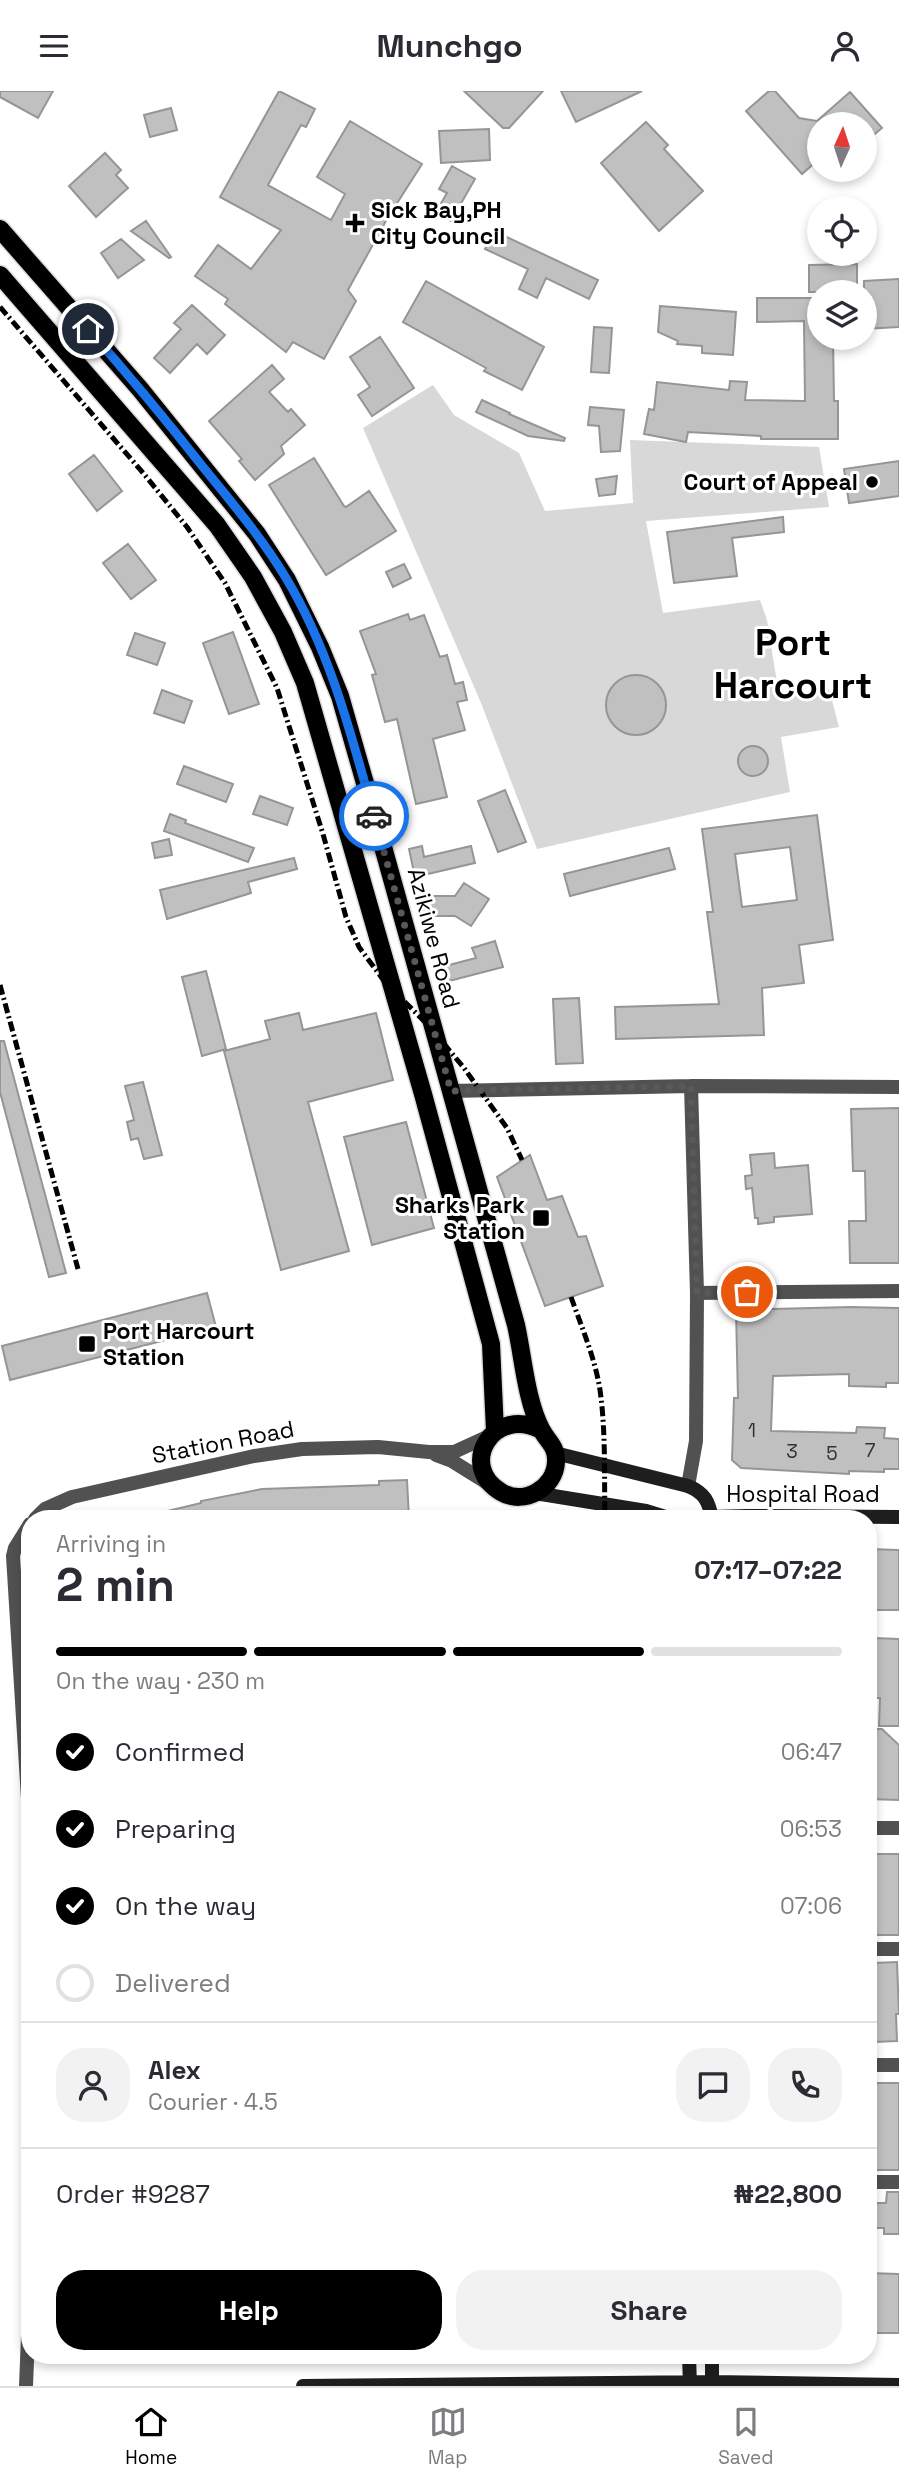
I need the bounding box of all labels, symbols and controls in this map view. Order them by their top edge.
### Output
text: Munchgo [376,26,523,66]
icon: menu [35,27,73,65]
icon: person [826,27,864,65]
north arrow [807,112,877,182]
map controls [807,112,877,350]
place label: Sick Bay,PH City Council [371,195,505,251]
button: locate [807,196,877,266]
marker: Sick Bay,PH City Council [345,213,365,233]
button: layers [807,280,877,350]
pin [58,299,118,359]
icon: home [69,310,107,348]
place label: Court of Appeal [684,467,858,497]
marker: Court of Appeal [864,474,880,490]
district label: Port Harcourt [714,619,872,709]
courier [339,781,409,851]
icon: car [355,797,393,835]
street label: Azikiwe Road [401,864,467,1012]
place label: Sharks Park Station [395,1190,525,1246]
marker: Sharks Park Station [531,1208,551,1228]
pin [717,1262,777,1322]
icon: bag [728,1273,766,1311]
place label: Port Harcourt Station [103,1316,255,1372]
marker: Port Harcourt Station [77,1334,97,1354]
street label: Station Road [149,1414,297,1470]
house number: 1 [748,1418,756,1443]
house number: 7 [865,1438,876,1463]
house number: 3 [786,1439,798,1464]
house number: 5 [826,1441,838,1466]
street label: Hospital Road [726,1479,880,1509]
text: Arriving in [56,1529,166,1559]
text: 07:17–07:22 [694,1553,842,1587]
text: 2 min [56,1556,175,1614]
text: On the way · 230 m [56,1666,265,1696]
icon: check [56,1733,94,1771]
text: Confirmed [115,1735,245,1769]
text: 06:47 [781,1737,842,1767]
icon: check [56,1810,94,1848]
text: Preparing [115,1812,236,1846]
text: 06:53 [780,1814,842,1844]
icon: check [56,1887,94,1925]
text: On the way [115,1889,256,1923]
text: 07:06 [780,1891,842,1921]
text: Delivered [115,1966,231,2000]
button: person [56,2048,130,2122]
button: chat [676,2048,750,2122]
button: phone [768,2048,842,2122]
text: Alex [148,2053,201,2087]
text: Courier · 4.5 [148,2087,278,2117]
text: Order #9287 [56,2177,210,2211]
text: ₦22,800 [733,2177,842,2211]
button: Help [56,2270,442,2350]
button: Share [456,2270,842,2350]
tab: Home [125,2403,177,2470]
tab: Map [428,2403,467,2470]
tab: Saved [718,2403,774,2470]

